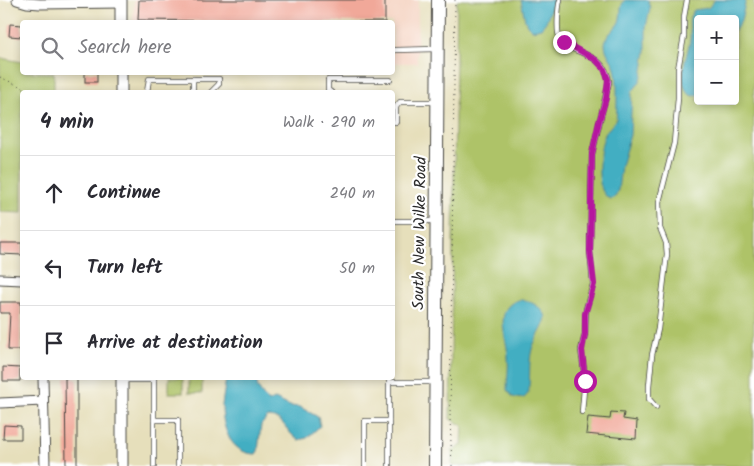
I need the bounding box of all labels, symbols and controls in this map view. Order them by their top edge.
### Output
map controls [694,15,739,105]
button: + [694,15,739,60]
search box [20,20,395,75]
route end [553,31,576,54]
text: Search here [78,33,172,63]
icon: search [38,34,66,62]
button: − [694,60,739,105]
text: 4 min [40,106,94,139]
text: Walk · 290 m [283,110,375,135]
street label: South New Wilke Road [406,155,434,310]
text: Continue [87,178,160,208]
icon: ahead [40,179,68,207]
text: 240 m [330,181,375,206]
text: Turn left [87,253,162,283]
icon: left [40,254,68,282]
text: 50 m [339,256,375,281]
text: Arrive at destination [87,328,263,358]
icon: arrive [40,329,68,357]
route start [574,370,597,393]

